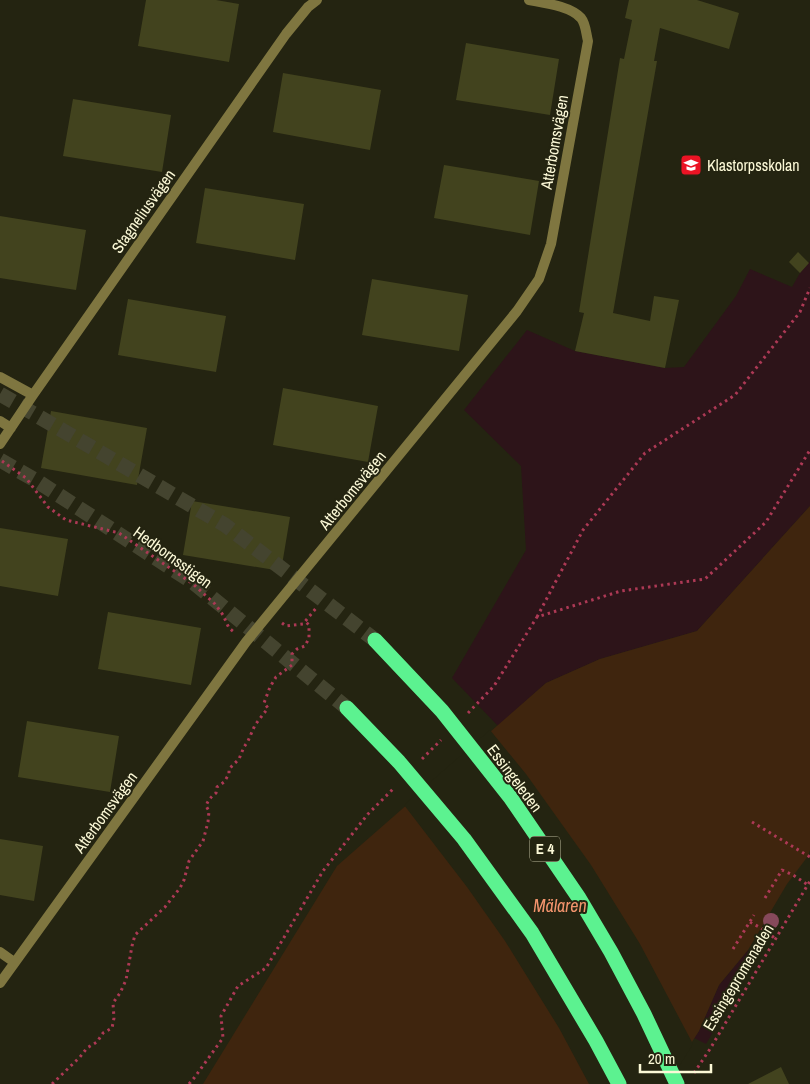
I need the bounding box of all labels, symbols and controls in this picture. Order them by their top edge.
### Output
street label: Atterbomsvägen [535,93,573,192]
school or university icon: Klastorpsskolan [679,153,703,177]
place label: Klastorpsskolan [707,154,800,176]
street label: Stagneliusvägen [106,165,180,257]
street label: Atterbomsvägen [313,446,391,535]
street label: Hedbornsstigen [129,521,217,593]
street label: Essingeleden [482,740,548,816]
street label: Atterbomsvägen [67,767,142,858]
road number: E 4 [530,836,560,862]
water label: Mälaren [533,893,587,918]
street label: Essingepromenaden [697,919,779,1035]
scale bar [640,1042,711,1074]
text: 20 m [648,1048,675,1069]

